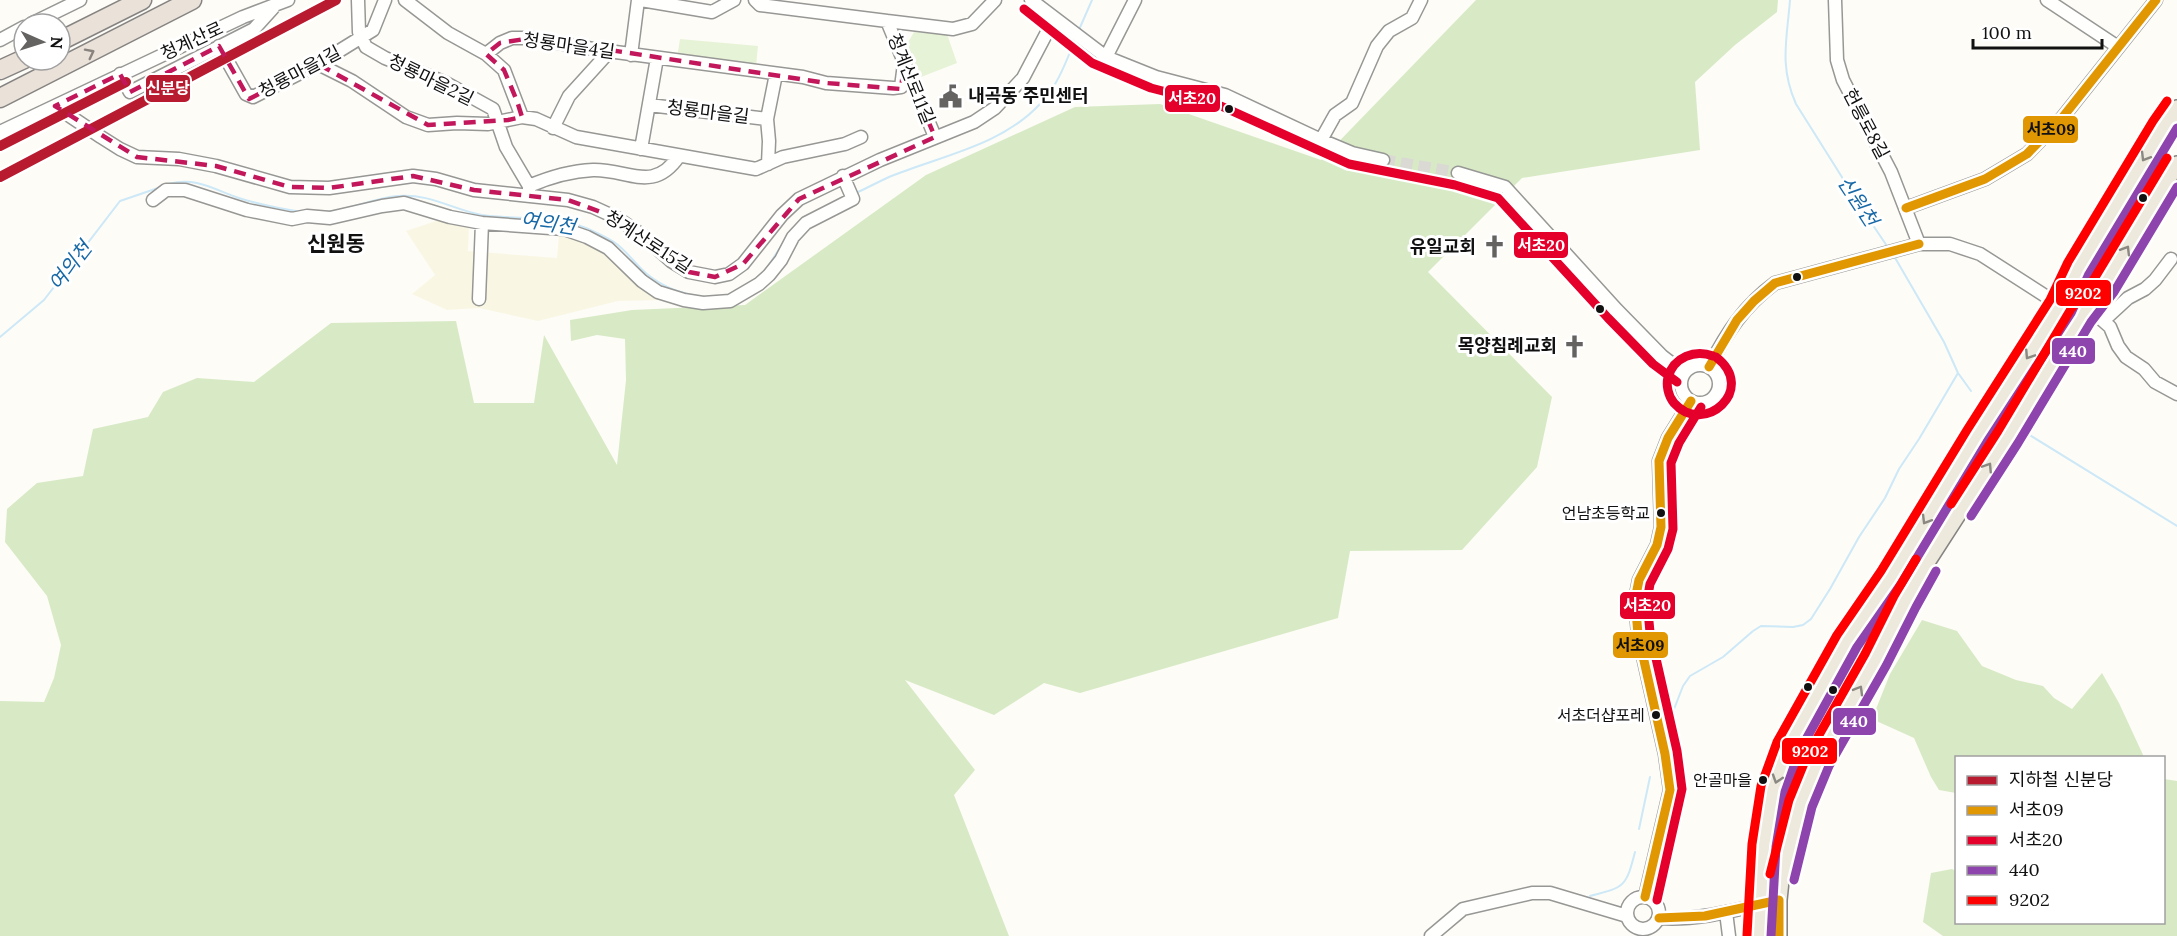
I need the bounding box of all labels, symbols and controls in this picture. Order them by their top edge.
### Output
north arrow [12,12,72,72]
scale bar [1973,12,2102,50]
street label: 청계산로 [157,16,227,65]
text: 100 m [1982,21,2032,44]
street label: 청룡마을4길 [522,28,617,63]
street label: 청계산로11길 [883,30,940,128]
text: N [47,36,67,49]
street label: 청룡마을1길 [255,40,345,103]
one-way arrow [83,48,94,60]
street label: 청룡마을2길 [385,49,478,110]
line badge: 신분당 [145,74,191,103]
text: 신분당 [146,78,190,98]
public building icon: 내곡동 주민센터 [937,83,963,109]
place label: 내곡동 주민센터 [968,84,1089,107]
line badge: 서초20 [1164,84,1221,113]
street label: 헌릉로8길 [1838,85,1895,163]
text: 서초20 [1168,88,1216,108]
street label: 청룡마을길 [666,95,751,128]
unlabelled marker [1223,103,1235,115]
line badge: 서초09 [2022,115,2079,144]
text: 서초09 [2027,119,2075,139]
one-way arrow [2141,151,2152,161]
water label: 신원천 [1833,171,1885,233]
unlabelled marker [2137,192,2149,204]
street label: 청계산로15길 [600,205,696,278]
water label: 여의천 [519,206,580,240]
district label: 신원동 [307,230,365,257]
line badge: 서초20 [1513,231,1569,259]
water label: 여의천 [43,234,98,295]
church icon: 유일교회 [1481,234,1507,260]
place label: 유일교회 [1410,235,1476,258]
text: 서초20 [1517,235,1565,255]
one-way arrow [2119,246,2130,256]
unlabelled marker [1791,271,1803,283]
line badge: 9202 [2055,279,2112,307]
text: 9202 [2065,283,2101,303]
unlabelled marker [1594,303,1606,315]
church icon: 목양침례교회 [1562,333,1588,359]
place label: 목양침례교회 [1458,334,1557,357]
line badge: 440 [2051,337,2096,365]
text: 440 [2059,341,2087,361]
one-way arrow [2025,348,2036,359]
one-way arrow [1981,463,1992,474]
place label: 언남초등학교 [1562,503,1650,523]
marker: 언남초등학교 [1655,507,1667,519]
one-way arrow [1921,514,1933,524]
line badge: 서초20 [1619,591,1676,620]
text: 서초20 [1623,595,1671,615]
line badge: 서초09 [1612,631,1669,659]
text: 서초09 [1616,635,1664,655]
unlabelled marker [1802,681,1814,693]
unlabelled marker [1827,684,1839,696]
one-way arrow [1851,686,1863,696]
place label: 서초더샵포레 [1557,705,1645,725]
line badge: 440 [1832,707,1877,736]
marker: 서초더샵포레 [1650,709,1662,721]
text: 440 [1840,711,1868,731]
line badge: 9202 [1781,737,1838,765]
text: 9202 [1792,741,1828,761]
legend [1955,756,2165,924]
text: 지하철 신분당 [2009,768,2113,791]
place label: 안골마을 [1693,770,1752,790]
one-way arrow [1771,773,1784,784]
marker: 안골마을 [1757,774,1769,786]
text: 서초09 [2009,798,2064,821]
text: 서초20 [2009,828,2063,851]
text: 440 [2009,858,2040,881]
text: 9202 [2009,888,2050,911]

